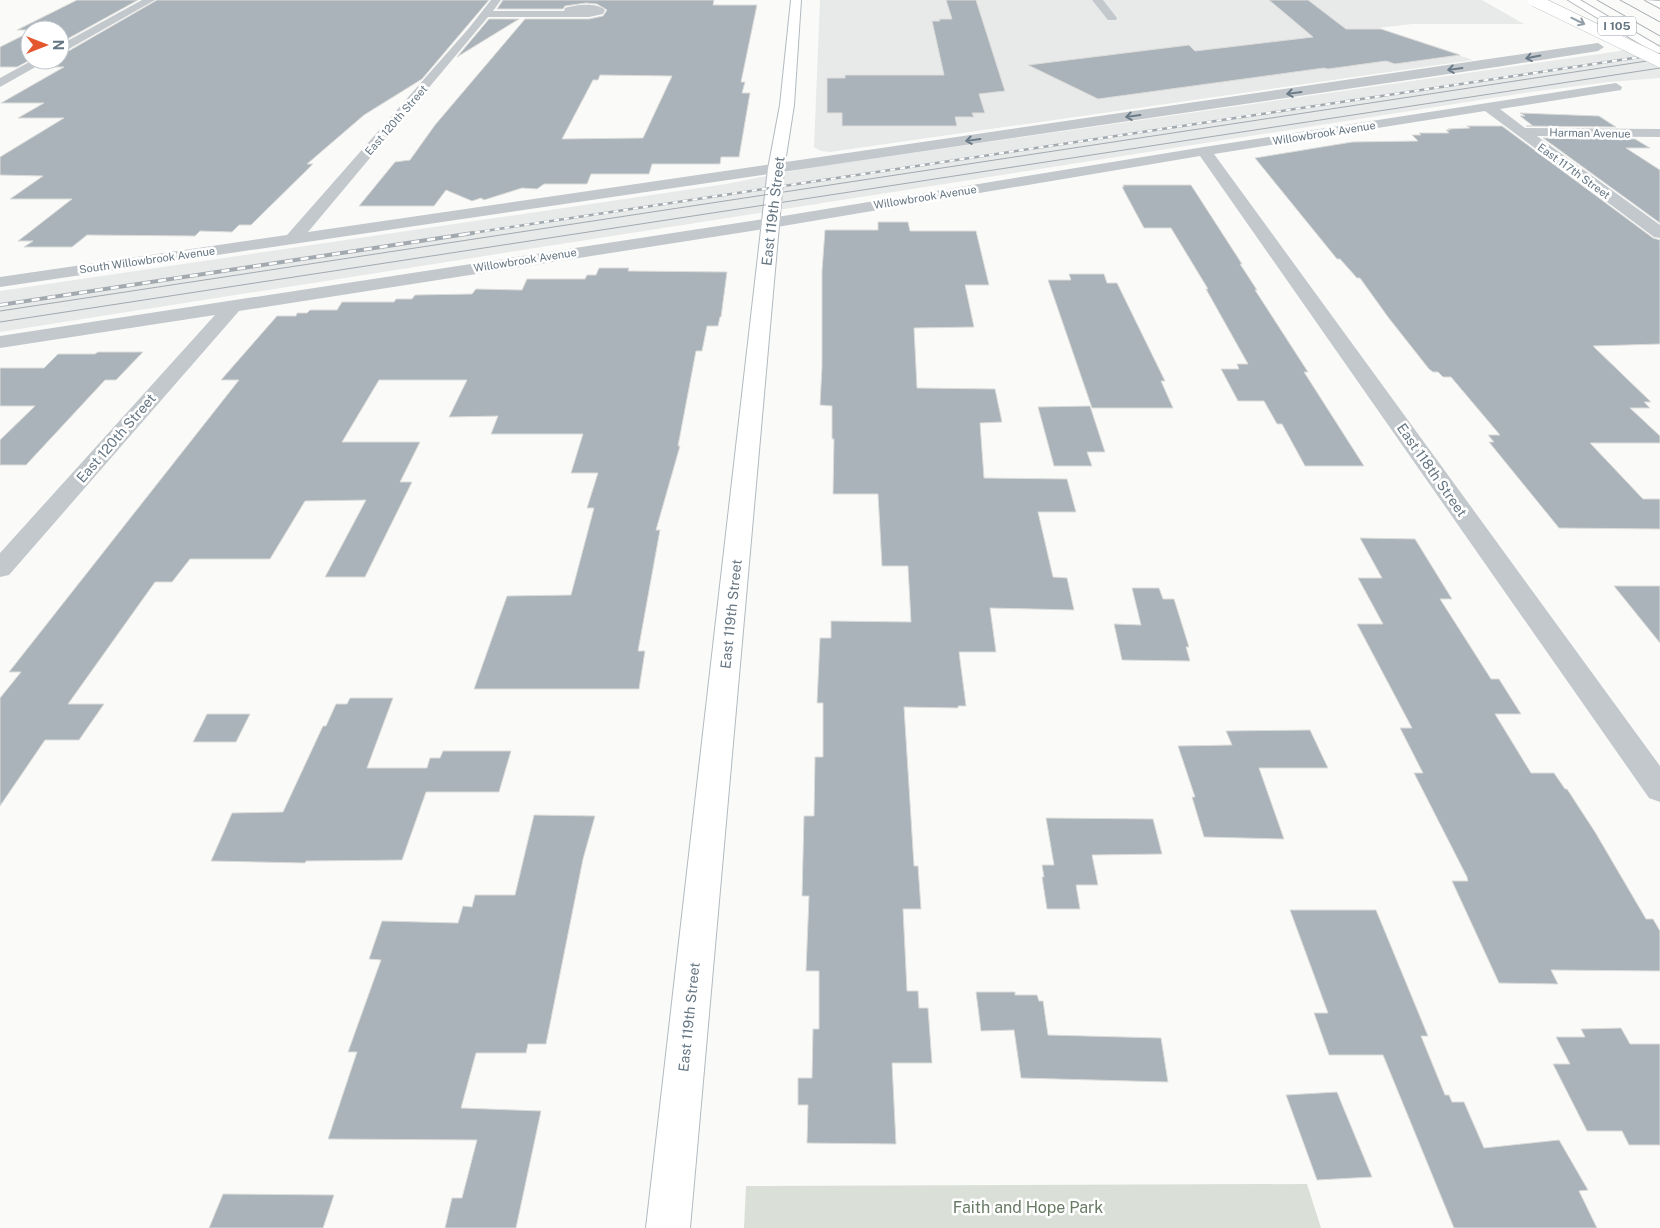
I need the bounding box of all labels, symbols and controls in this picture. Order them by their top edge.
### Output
road number: I 105 [1598,16,1636,36]
one-way arrow [1570,17,1585,27]
north arrow [20,20,70,70]
text: N [50,40,66,50]
one-way arrow [1526,53,1542,62]
one-way arrow [1447,65,1463,75]
street label: East 120th Street [362,83,430,157]
one-way arrow [1287,88,1303,98]
one-way arrow [1126,112,1142,122]
street label: Willowbrook Avenue [1272,119,1376,147]
street label: Harman Avenue [1549,126,1631,140]
one-way arrow [965,135,981,145]
street label: East 117th Street [1536,141,1612,201]
street label: East 119th Street [758,155,788,267]
street label: Willowbrook Avenue [873,183,977,211]
street label: South Willowbrook Avenue [78,245,216,275]
street label: Willowbrook Avenue [473,246,577,274]
street label: East 120th Street [73,390,159,486]
street label: East 118th Street [1394,420,1470,520]
street label: East 119th Street [717,558,745,670]
street label: East 119th Street [675,961,703,1073]
park label: Faith and Hope Park [953,1198,1103,1217]

